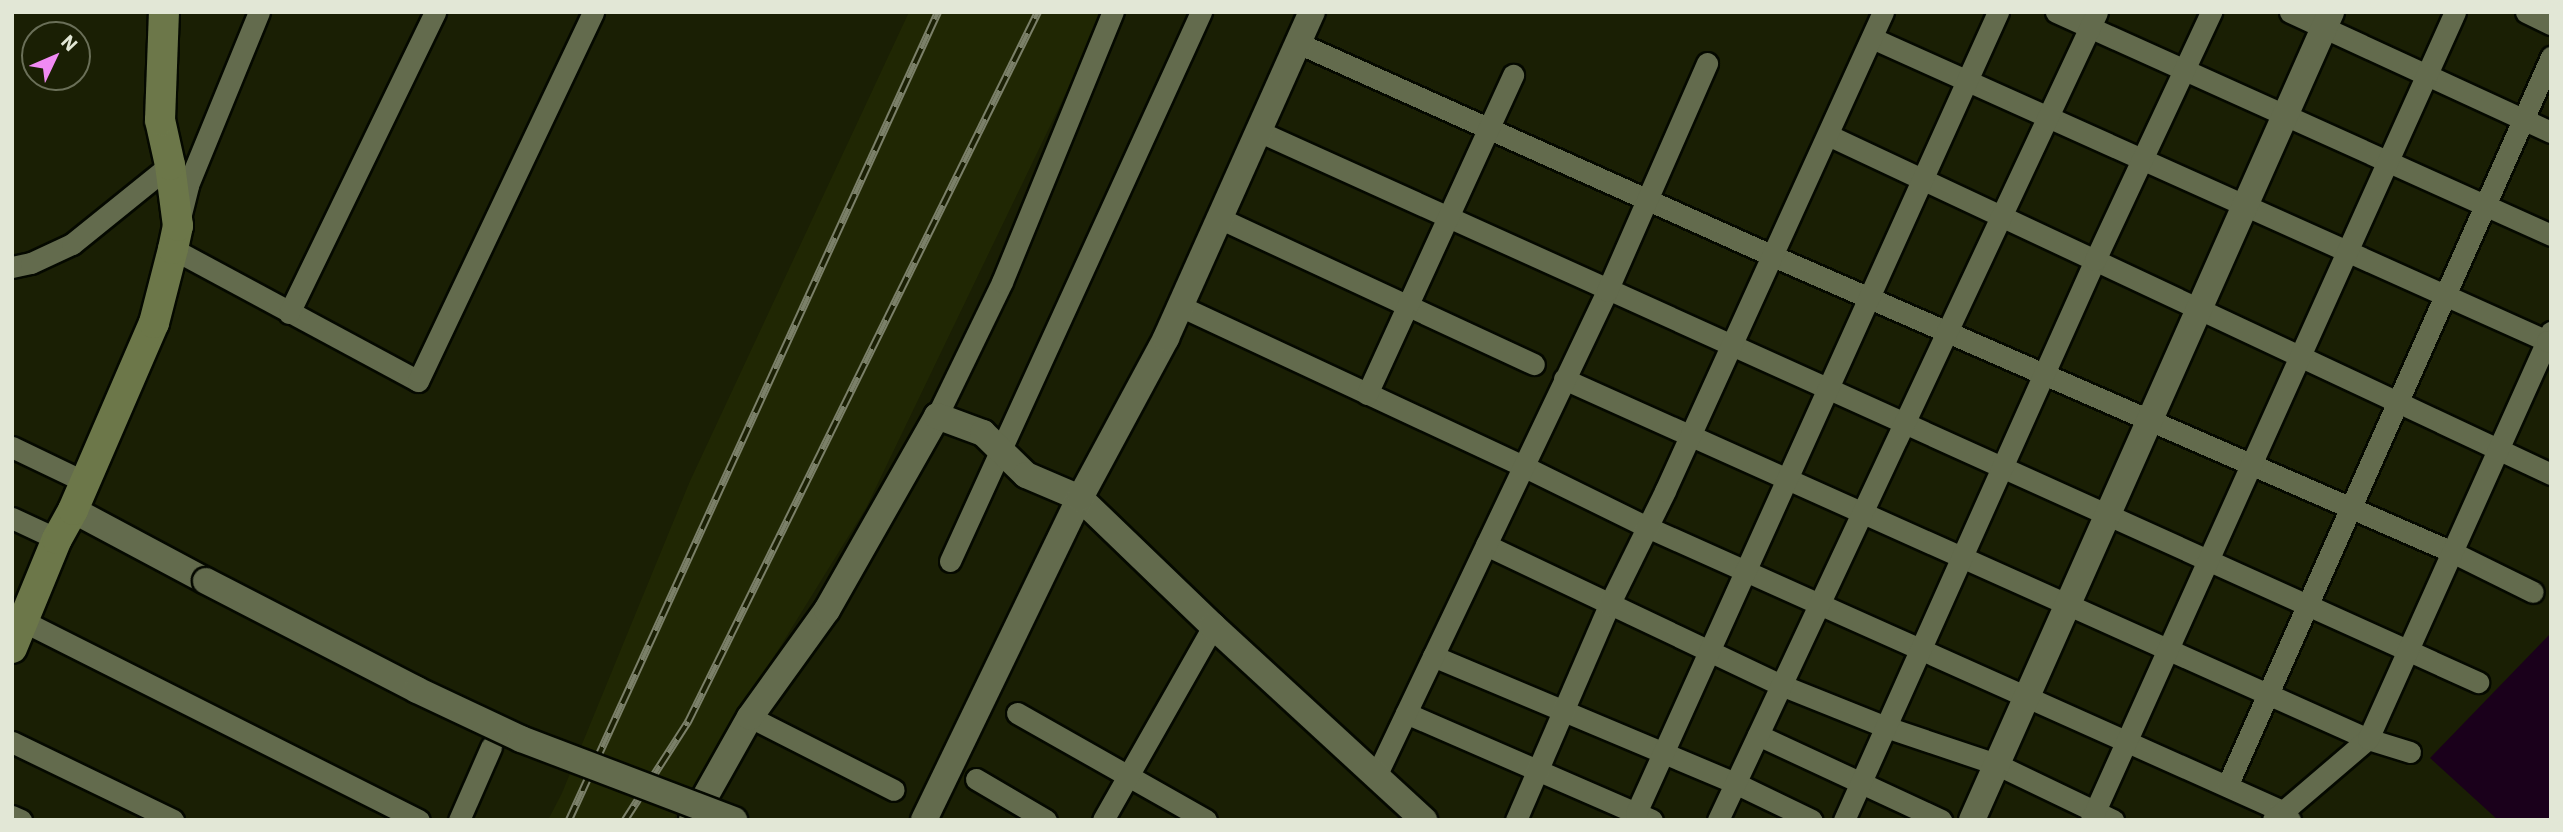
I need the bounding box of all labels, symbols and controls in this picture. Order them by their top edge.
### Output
north arrow [21,21,91,91]
text: N [56,30,83,56]

